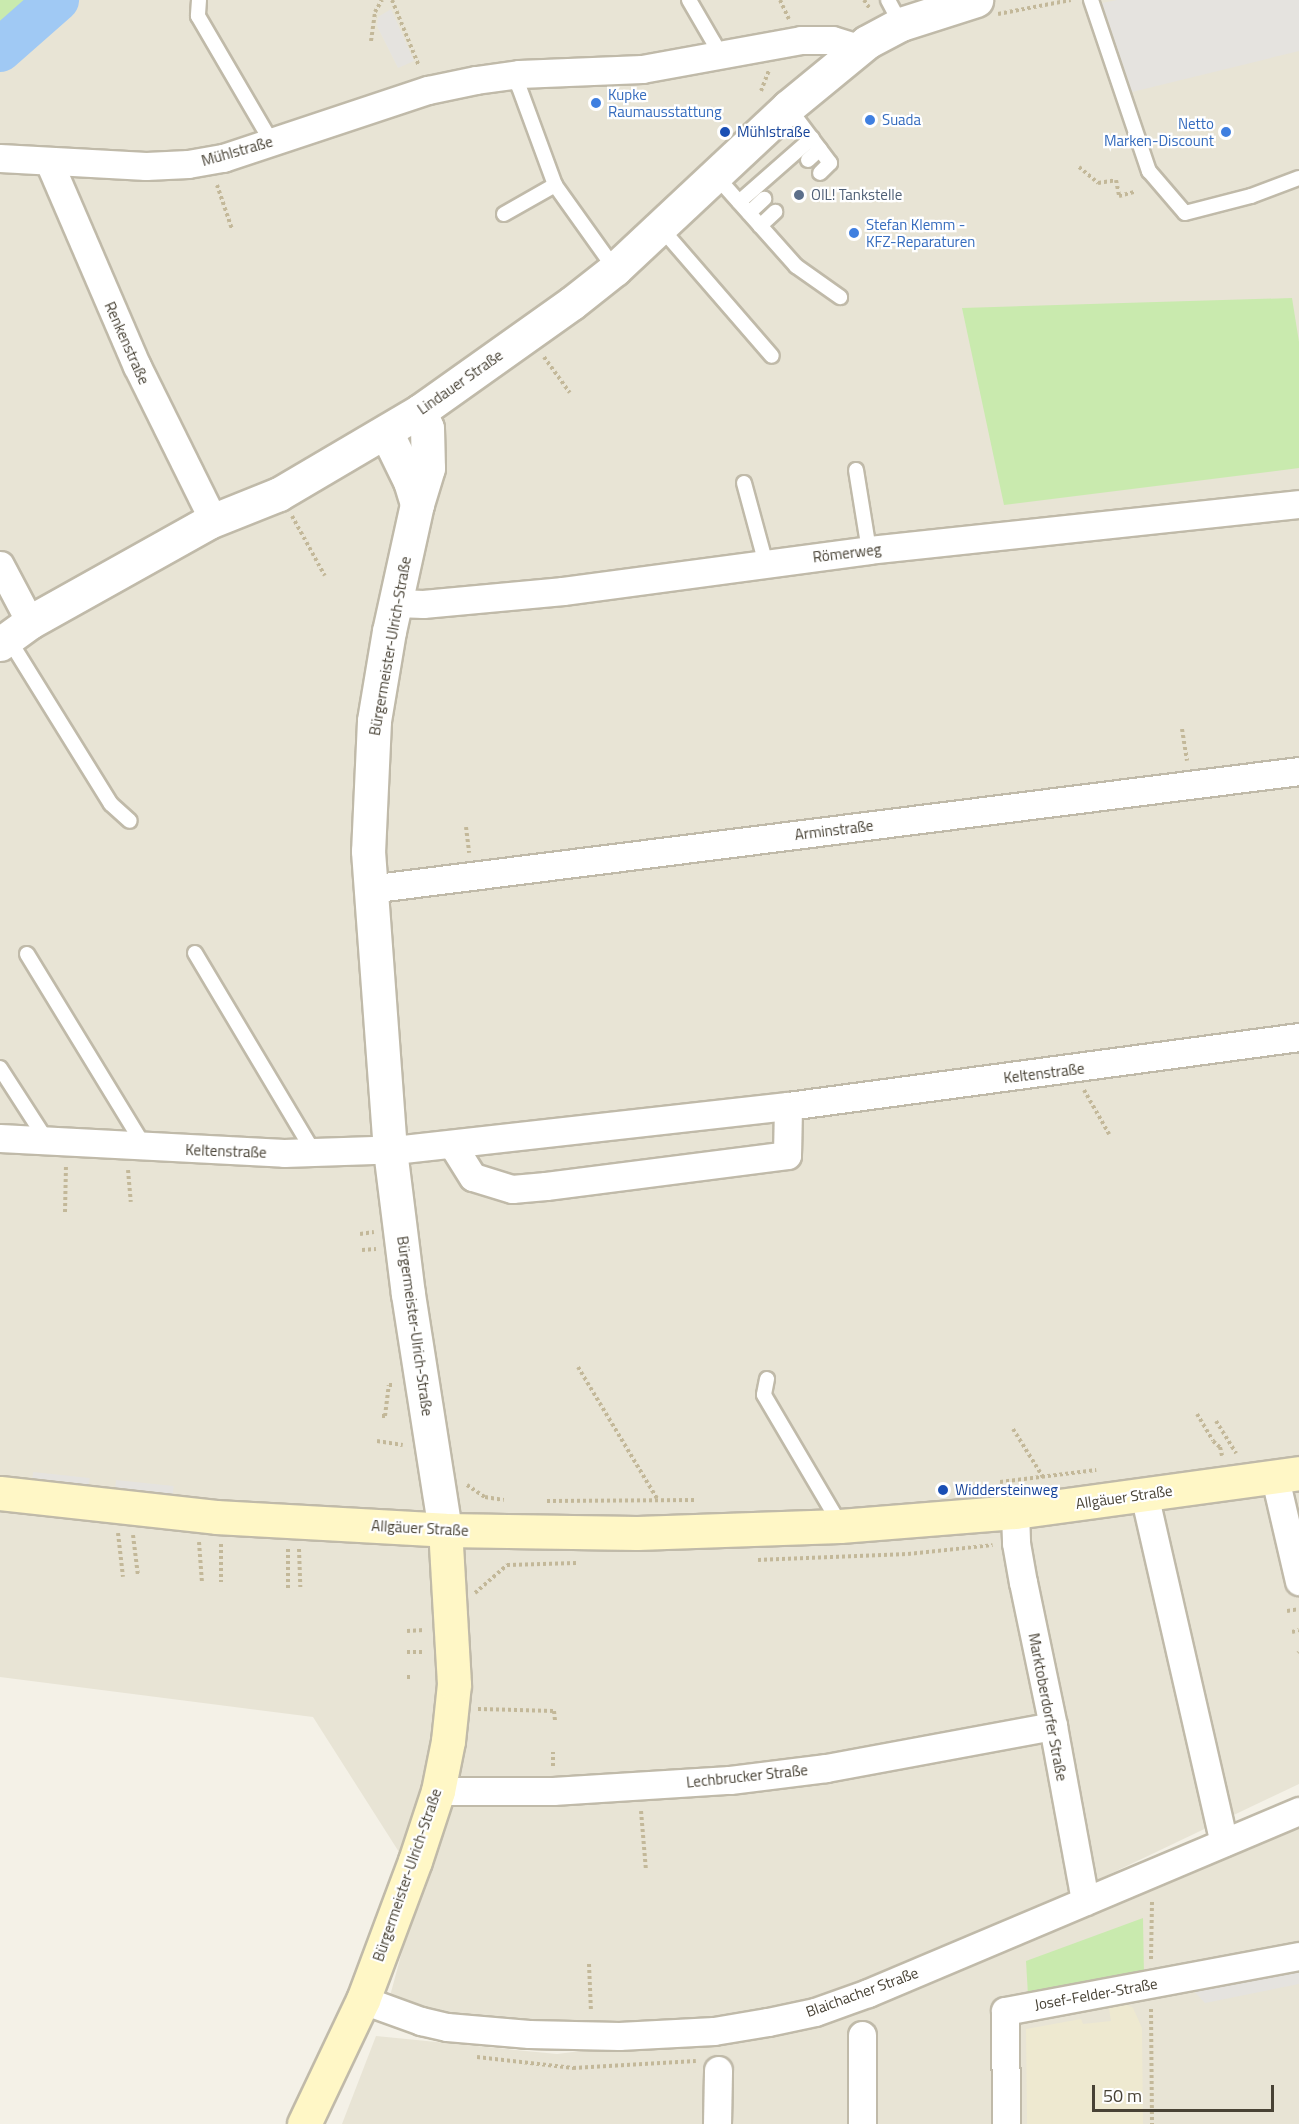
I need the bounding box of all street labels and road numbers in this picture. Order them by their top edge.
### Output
street label: Mühlstraße [199,132,275,170]
street label: Renkenstraße [101,299,153,387]
street label: Lindauer Straße [414,346,506,418]
street label: Römerweg [812,540,882,566]
street label: Bürgermeister-Ulrich-Straße [365,555,415,737]
street label: Arminstraße [794,816,874,844]
street label: Keltenstraße [1003,1059,1085,1087]
street label: Keltenstraße [185,1141,267,1161]
street label: Bürgermeister-Ulrich-Straße [393,1235,437,1417]
street label: Allgäuer Straße [1075,1481,1173,1513]
street label: Allgäuer Straße [371,1516,469,1540]
street label: Marktoberdorfer Straße [1025,1632,1071,1782]
street label: Lechbrucker Straße [685,1761,809,1791]
street label: Bürgermeister-Ulrich-Straße [369,1786,445,1964]
street label: Blaichacher Straße [803,1963,921,2021]
street label: Josef-Felder-Straße [1033,1974,1159,2014]

